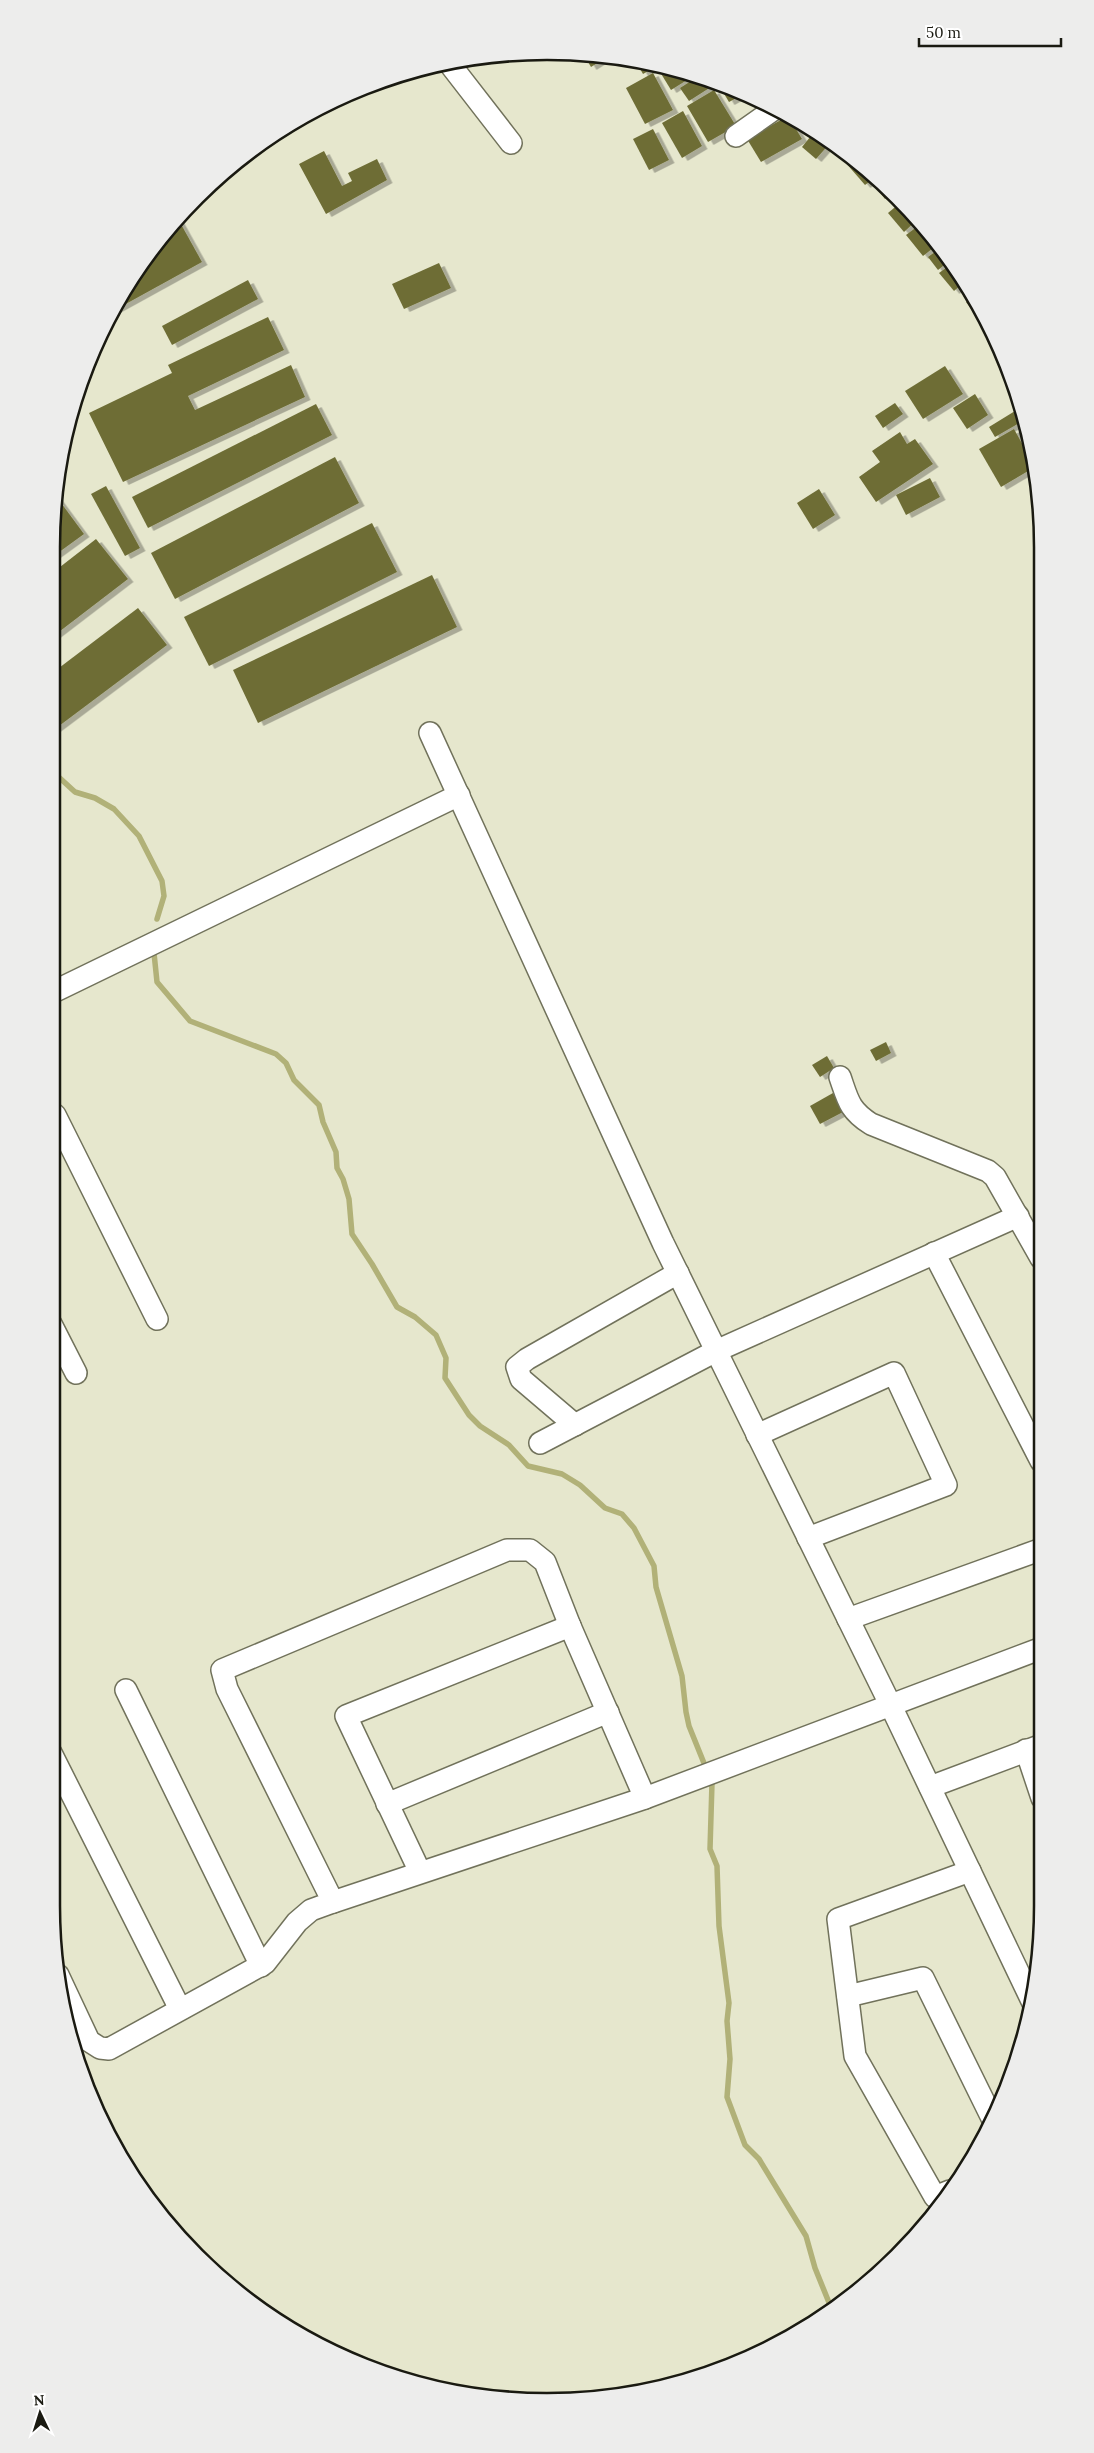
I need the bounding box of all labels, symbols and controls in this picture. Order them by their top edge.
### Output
scale bar [919,15,1062,47]
text: 50 m [926,23,961,42]
north arrow [15,2388,65,2438]
text: N [33,2391,45,2409]

